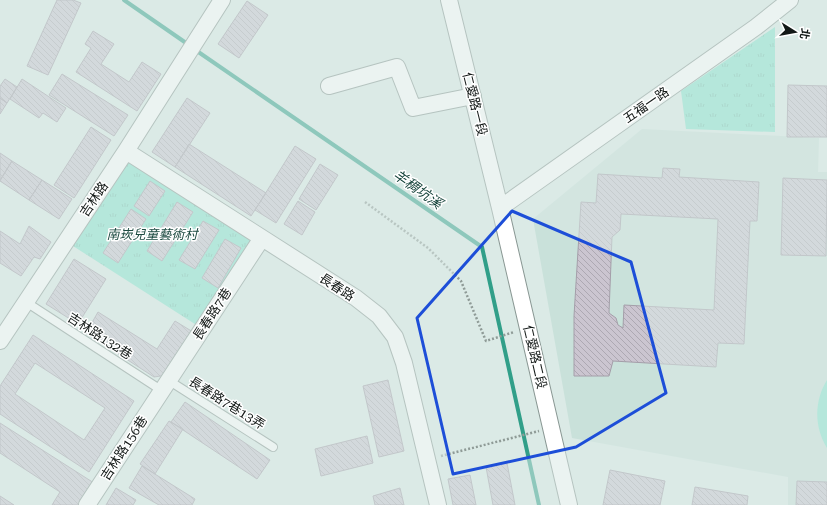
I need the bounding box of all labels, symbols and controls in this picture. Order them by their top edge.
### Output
north arrow [775,12,815,52]
text: 北 [797,27,812,40]
street label: 仁愛路一段 [460,71,490,137]
street label: 五福一路 [620,84,672,126]
water label: 羊稠坑溪 [390,166,447,213]
street label: 吉林路 [77,179,111,219]
park label: 南崁兒童藝術村 [106,227,199,242]
street label: 長春路 [317,270,357,304]
street label: 長春路7巷 [190,285,234,343]
street label: 吉林路132巷 [65,310,135,362]
street label: 仁愛路二段 [520,324,550,390]
street label: 長春路7巷13弄 [186,374,268,432]
street label: 吉林路156巷 [98,413,150,483]

